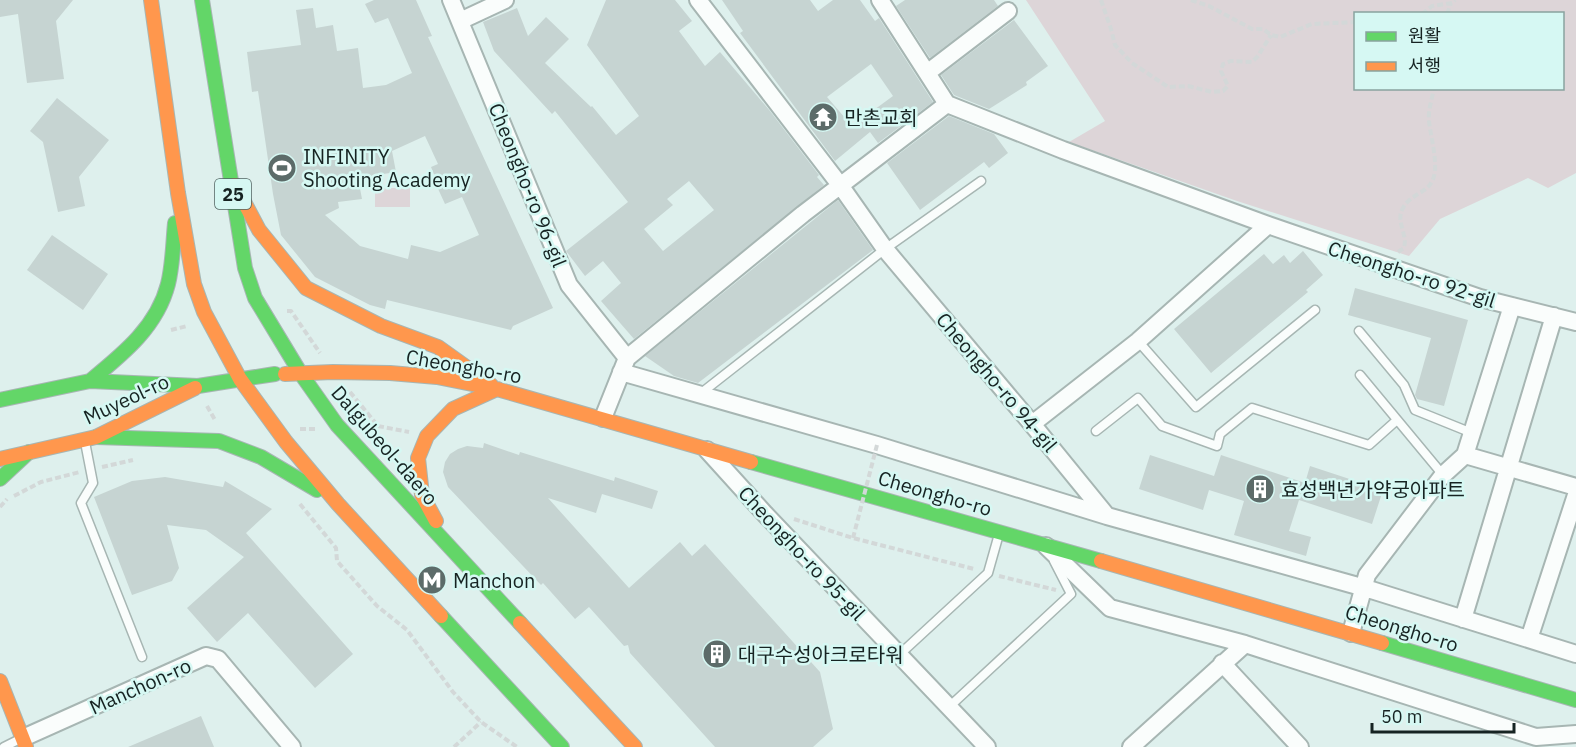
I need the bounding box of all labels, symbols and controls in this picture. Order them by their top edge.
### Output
legend [1354,12,1564,90]
text: 원활 [1408,24,1441,47]
text: 서행 [1408,54,1441,77]
street label: Cheongho-ro 96-gil [483,99,573,271]
temple icon: 만촌교회 [807,101,839,133]
place label: 만촌교회 [844,104,918,131]
place label: INFINITY Shooting Academy [303,143,470,193]
sports icon: INFINITY Shooting Academy [266,152,298,184]
road number: 25 [215,179,251,209]
street label: Cheongho-ro 92-gil [1325,234,1499,314]
street label: Cheongho-ro 94-gil [930,306,1064,458]
street label: Cheongho-ro [404,343,524,389]
street label: Muyeol-ro [79,367,173,431]
street label: Dalgubeol-daero [326,379,444,511]
street label: Cheongho-ro [875,464,995,522]
building icon: 효성백년가약궁아파트 [1244,473,1276,505]
place label: 효성백년가약궁아파트 [1281,476,1465,503]
street label: Cheongho-ro 95-gil [733,480,871,626]
metro station icon: Manchon [416,564,448,596]
place label: Manchon [453,567,535,594]
street label: Cheongho-ro [1342,598,1462,658]
building icon: 대구수성아크로타워 [701,638,733,670]
place label: 대구수성아크로타워 [738,641,904,668]
street label: Manchon-ro [85,652,195,720]
scale bar [1372,696,1514,734]
text: 50 m [1381,705,1423,728]

